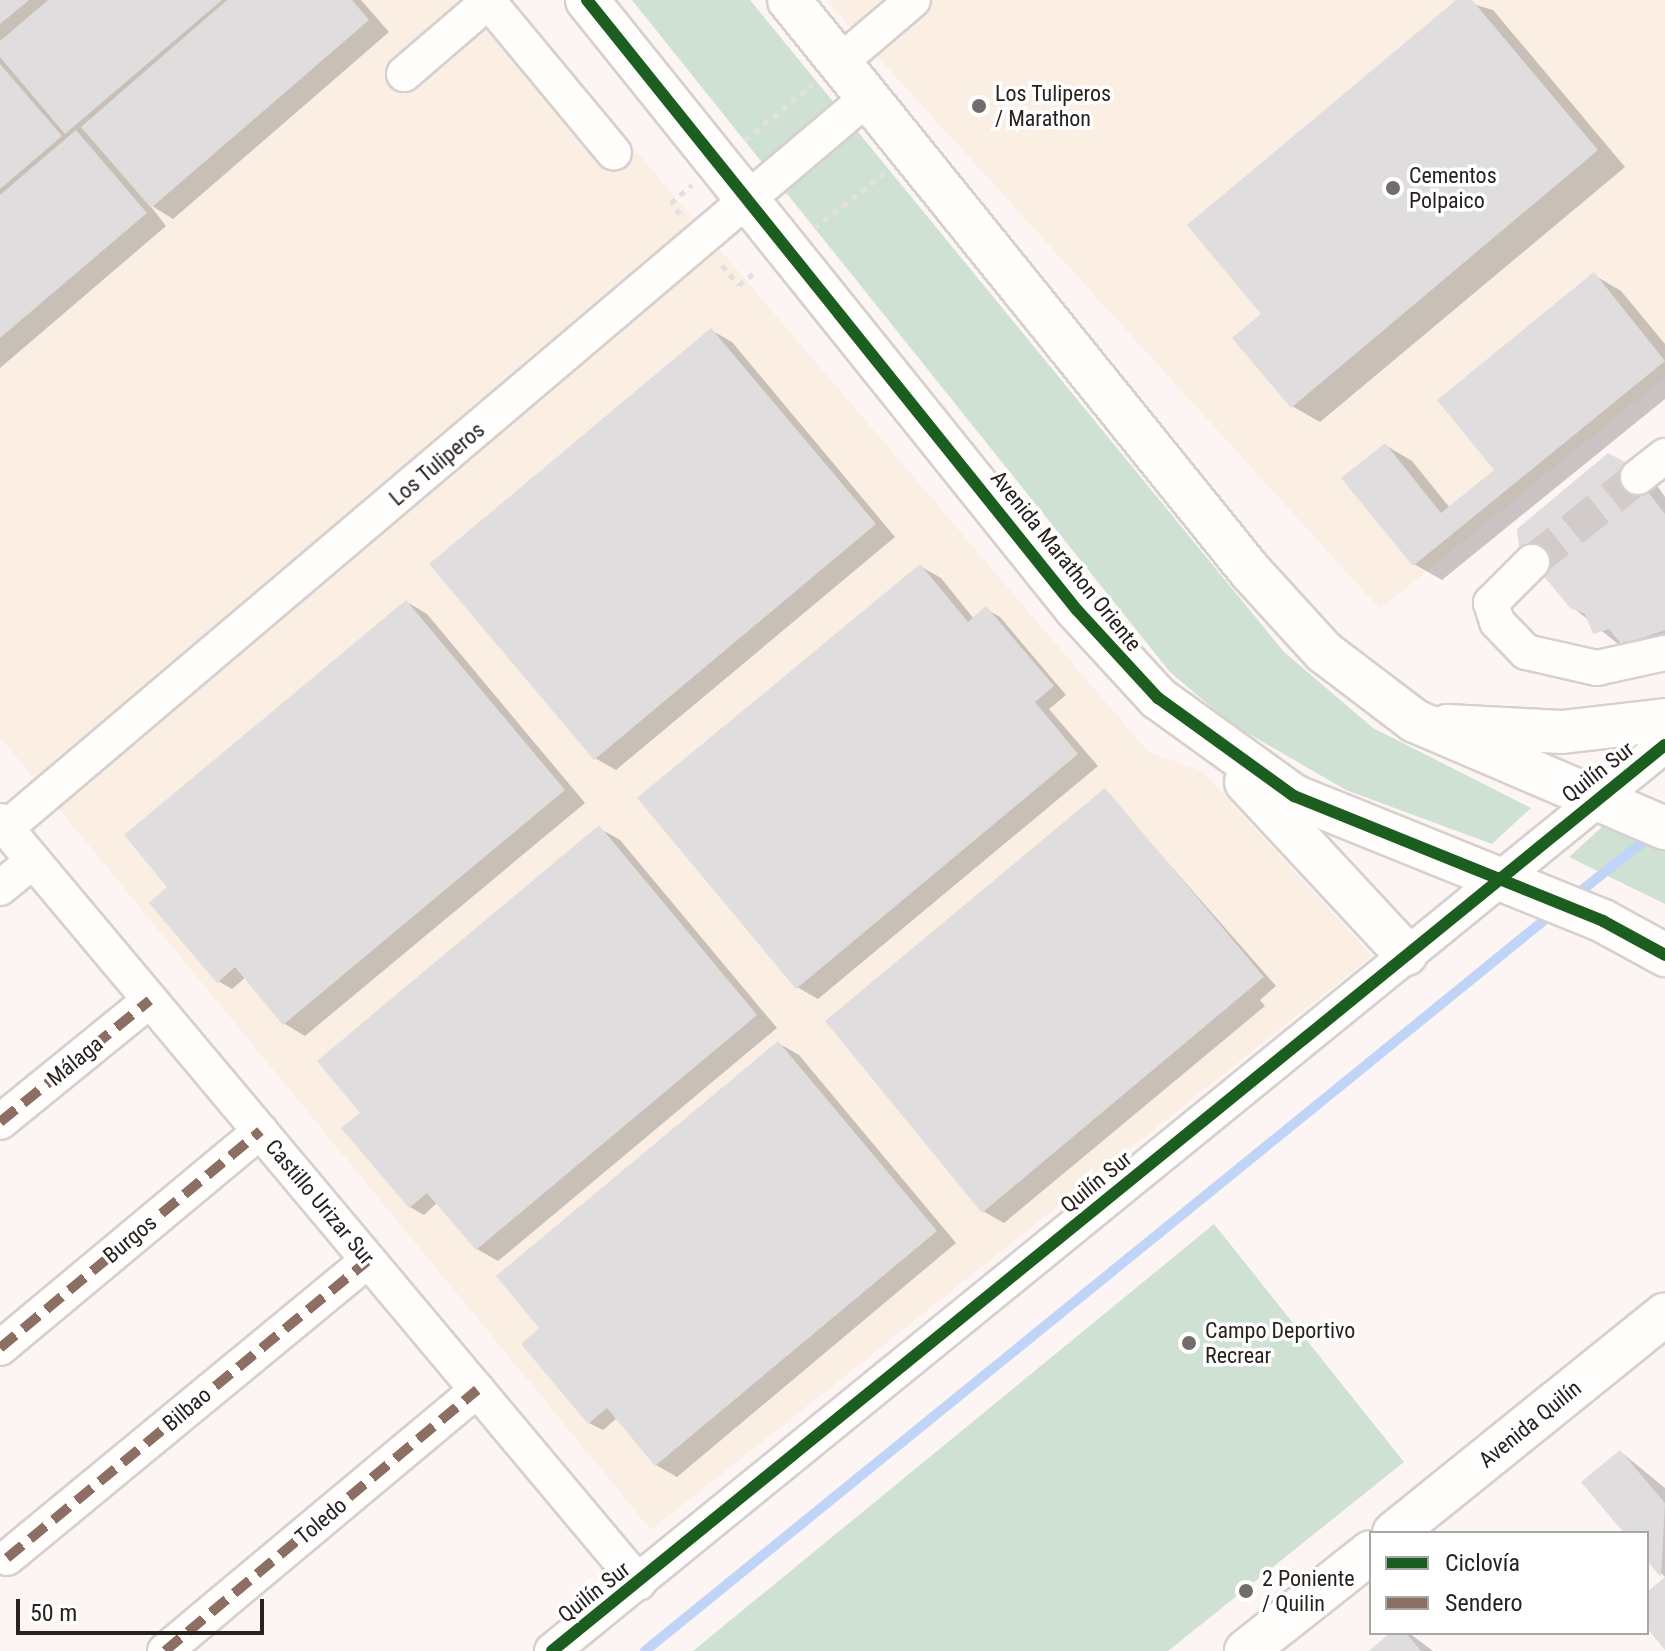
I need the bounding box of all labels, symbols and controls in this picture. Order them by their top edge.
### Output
place label: Los Tuliperos / Marathon [995,80,1111,132]
marker: Los Tuliperos / Marathon [970,97,988,115]
place label: Cementos Polpaico [1409,162,1497,214]
marker: Cementos Polpaico [1384,179,1402,197]
street label: Los Tuliperos [384,416,490,512]
street label: Avenida Marathon Oriente [985,465,1147,657]
street label: Quilín Sur [1557,736,1639,808]
street label: Málaga [42,1031,108,1091]
street label: Castillo Urizar Sur [260,1134,380,1270]
street label: Quilín Sur [1055,1145,1137,1219]
street label: Burgos [98,1209,162,1269]
place label: Campo Deportivo Recrear [1205,1317,1355,1368]
marker: Campo Deportivo Recrear [1180,1334,1198,1352]
street label: Avenida Quilín [1474,1375,1586,1473]
street label: Bilbao [158,1381,216,1437]
street label: Toledo [290,1492,352,1550]
legend [1369,1531,1649,1635]
text: Ciclovía [1445,1549,1520,1577]
street label: Quilín Sur [553,1556,635,1628]
place label: 2 Poniente / Quilin [1262,1565,1355,1616]
marker: 2 Poniente / Quilin [1237,1582,1255,1600]
scale bar [20,1583,268,1633]
text: Sendero [1445,1589,1523,1617]
text: 50 m [30,1599,77,1627]

